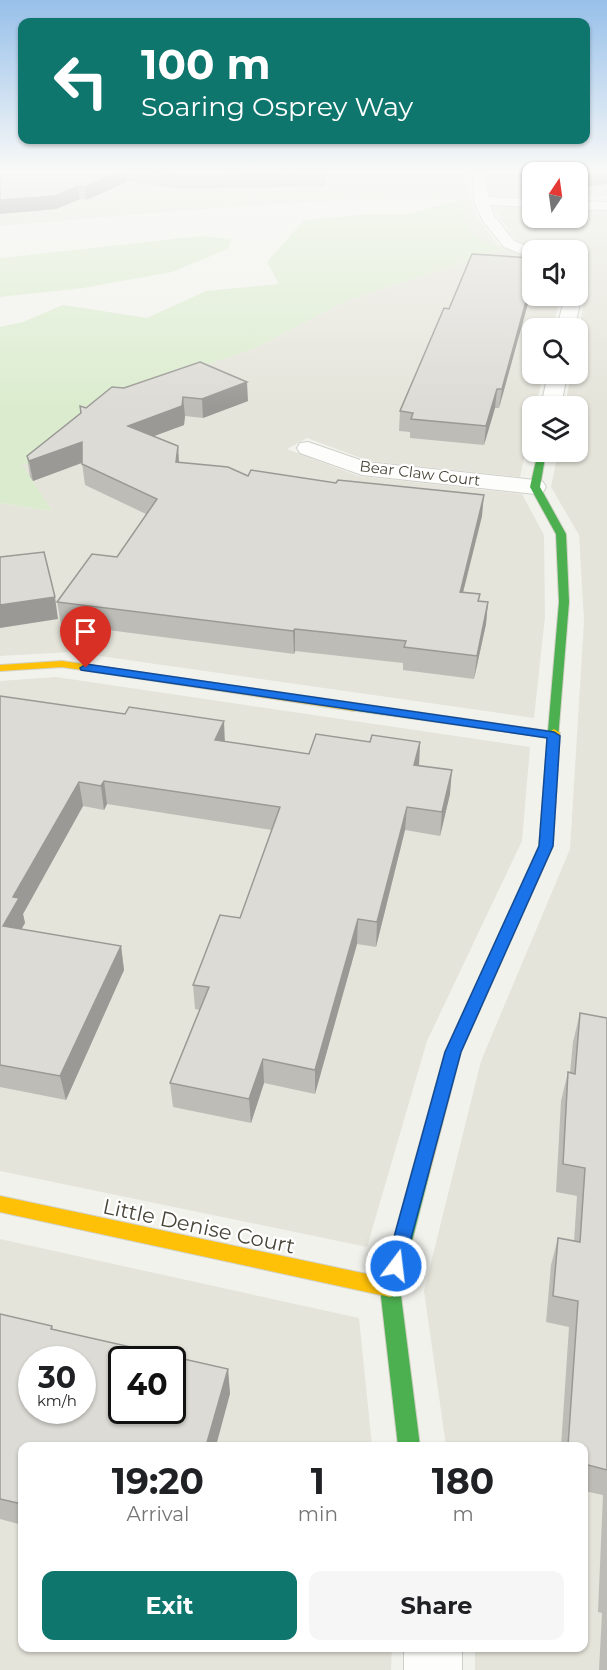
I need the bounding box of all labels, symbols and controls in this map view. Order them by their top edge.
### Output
text: 100 m [141,38,270,90]
icon: left [42,42,120,120]
text: Soaring Osprey Way [141,90,413,123]
north arrow [522,162,588,228]
map controls [522,162,588,462]
button: sound [522,240,588,306]
button: search [522,318,588,384]
button: layers [522,396,588,462]
street label: Bear Claw Court [359,456,481,490]
pin [60,606,111,668]
icon: arrive [69,615,102,648]
street label: Little Denise Court [101,1193,297,1259]
position arrow [364,1234,428,1298]
speed limit sign: 40 [108,1346,186,1424]
text: 30 [38,1359,76,1396]
text: km/h [37,1391,77,1410]
text: 19:20 [112,1459,204,1503]
text: 1 [311,1459,325,1503]
text: 180 [432,1459,494,1503]
text: Arrival [126,1502,189,1526]
text: min [298,1502,338,1526]
text: m [452,1502,474,1526]
button: Exit [42,1571,297,1640]
button: Share [309,1571,564,1640]

